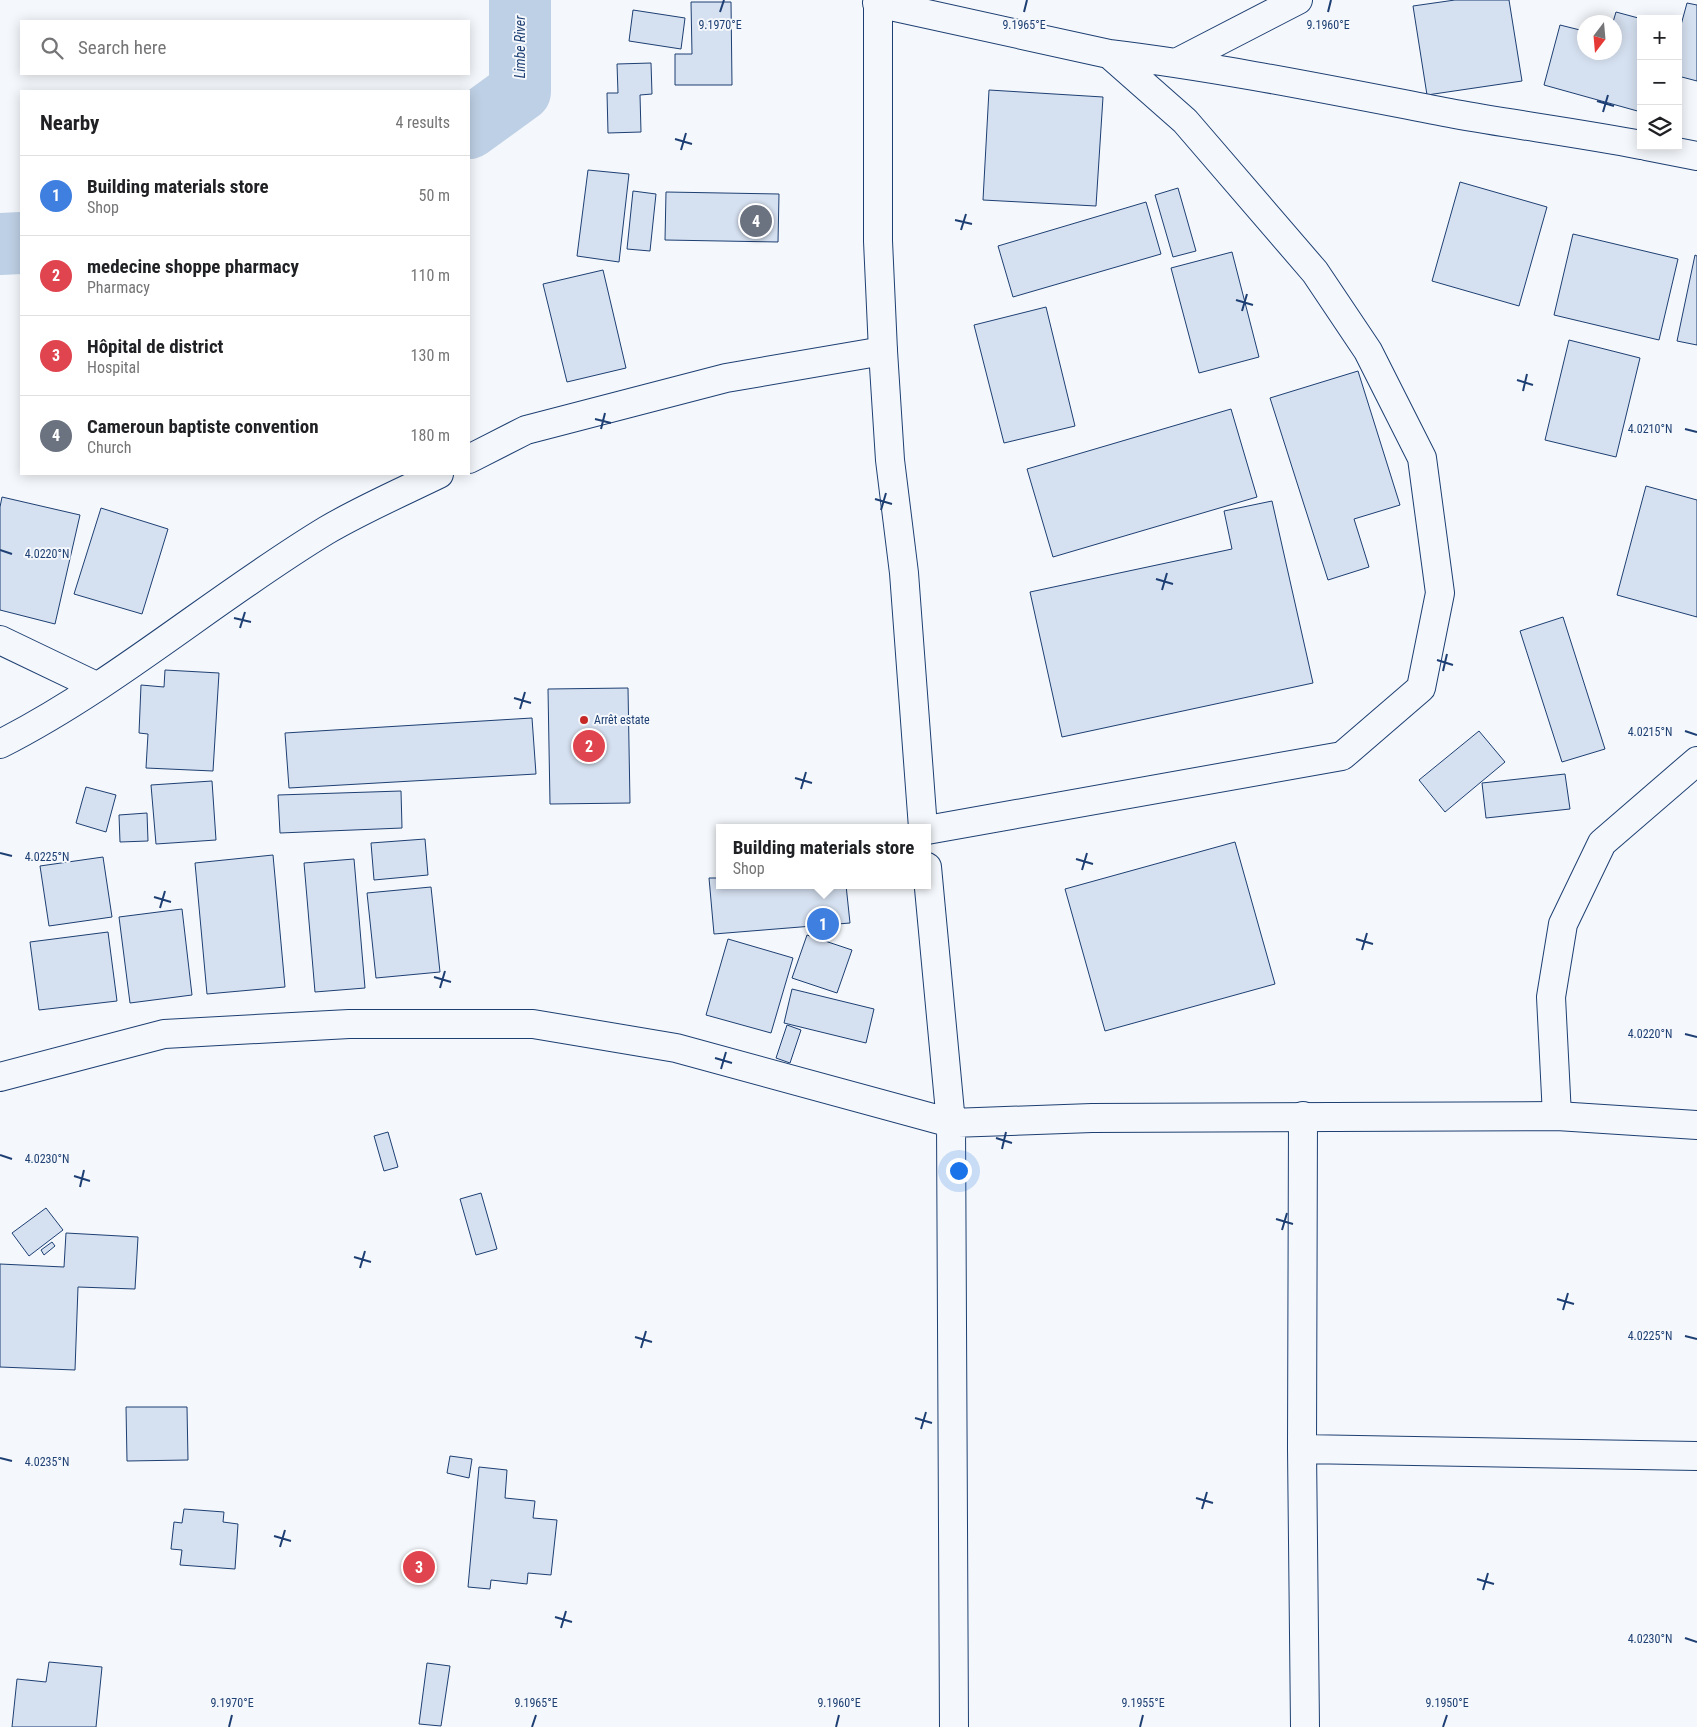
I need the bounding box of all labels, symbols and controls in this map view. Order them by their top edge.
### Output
water label: Limbe River [512,15,528,78]
north arrow [1577,15,1622,60]
map controls [1637,15,1682,150]
button: + [1637,15,1682,60]
text: 9.1970°E [698,18,742,32]
text: 9.1965°E [1002,18,1046,32]
text: 9.1960°E [1306,18,1350,32]
search box [20,20,470,75]
icon: search [38,34,66,62]
text: Search here [78,36,166,59]
button: − [1637,60,1682,105]
button: layers [1637,105,1682,150]
text: Nearby [40,111,99,135]
text: 4 results [395,113,450,132]
text: Building materials store [87,175,269,198]
text: 1 [52,186,60,205]
text: 50 m [418,186,450,205]
text: Shop [87,198,119,217]
pin: 4 [740,202,772,240]
text: medecine shoppe pharmacy [87,255,299,278]
text: 2 [52,266,60,285]
text: 110 m [411,266,450,285]
text: Pharmacy [87,278,150,297]
text: Hôpital de district [87,335,223,358]
text: 3 [52,346,60,365]
text: 130 m [411,346,450,365]
text: Hospital [87,358,140,377]
text: Cameroun baptiste convention [87,415,319,438]
text: 4.0210°N [1628,422,1672,436]
text: 4 [52,426,60,445]
text: 180 m [411,426,450,445]
text: Church [87,438,131,457]
text: 4.0220°N [25,547,69,561]
place label: Arrêt estate [594,713,650,727]
marker: Arrêt estate [578,714,590,726]
text: 4.0215°N [1628,725,1672,739]
pin: 2 [573,727,605,765]
popup [716,824,931,889]
text: Building materials store [733,836,914,859]
text: 4.0225°N [25,850,69,864]
text: Shop [733,859,765,878]
pin: 1 [807,905,839,943]
text: 4.0220°N [1628,1027,1672,1041]
text: 4.0230°N [25,1152,69,1166]
your location [946,1158,972,1184]
text: 4.0225°N [1628,1329,1672,1343]
text: 4.0235°N [25,1455,69,1469]
pin: 3 [403,1548,435,1586]
text: 4.0230°N [1628,1632,1672,1646]
text: 9.1970°E [210,1696,254,1710]
text: 9.1965°E [514,1696,558,1710]
text: 9.1960°E [817,1696,861,1710]
text: 9.1955°E [1121,1696,1165,1710]
text: 9.1950°E [1425,1696,1469,1710]

